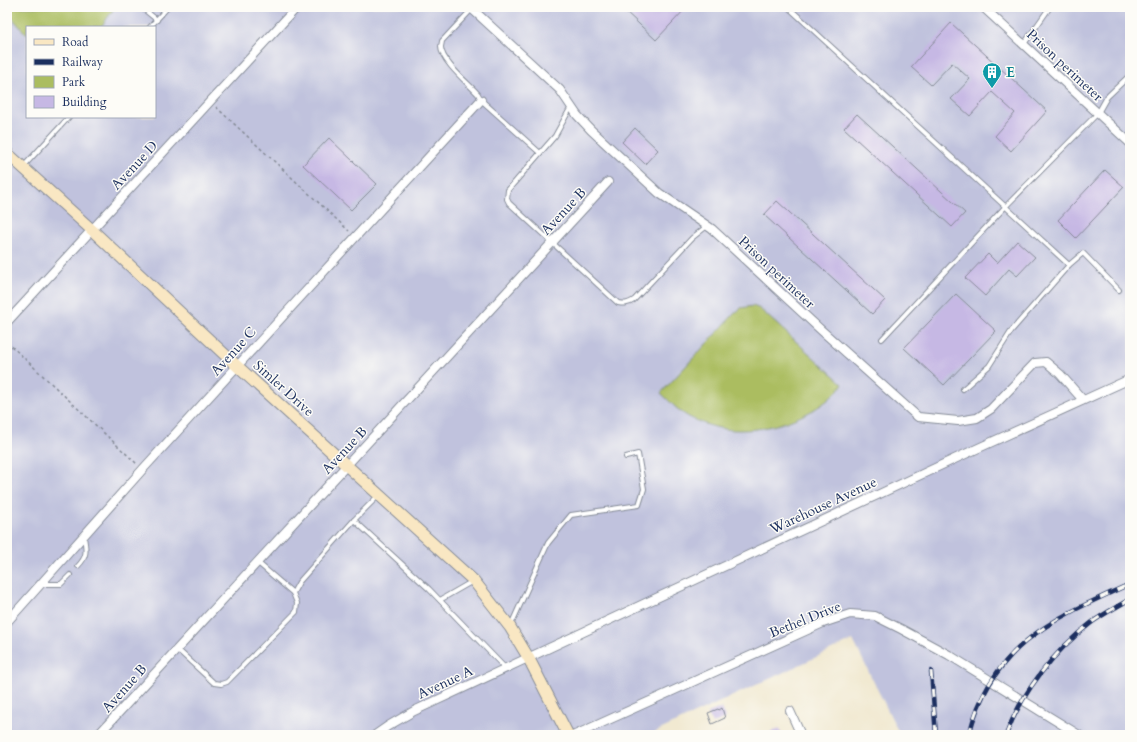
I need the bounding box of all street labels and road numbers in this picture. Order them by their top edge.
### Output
street label: Prison perimeter [1022,25,1108,106]
street label: Avenue D [107,137,162,194]
street label: Avenue B [536,183,590,239]
street label: Prison perimeter [734,232,820,313]
street label: Avenue C [206,323,261,380]
street label: Simler Drive [249,356,318,421]
street label: Avenue B [317,422,371,478]
street label: Warehouse Avenue [766,472,880,539]
street label: Bethel Drive [767,597,844,642]
street label: Avenue B [98,660,151,716]
street label: Avenue A [414,661,476,704]

